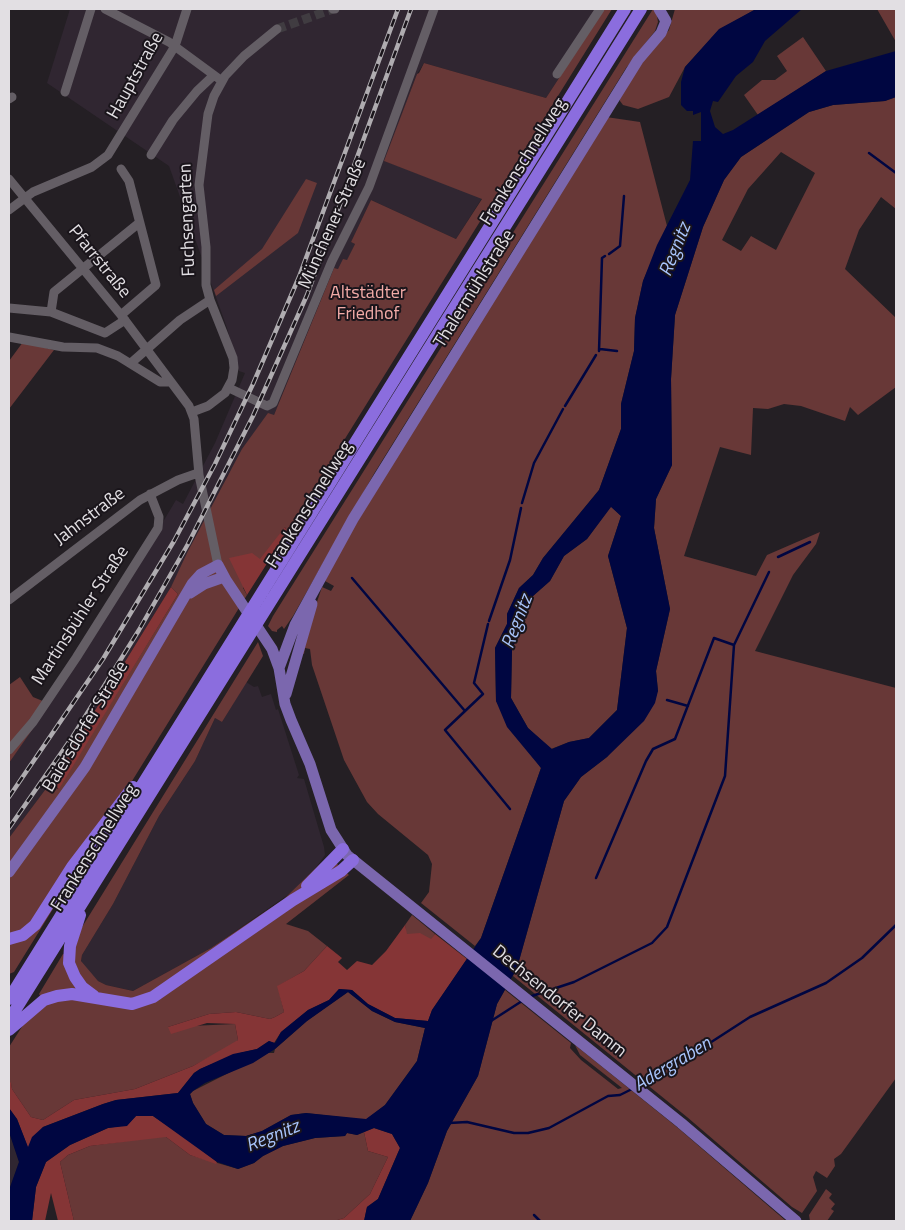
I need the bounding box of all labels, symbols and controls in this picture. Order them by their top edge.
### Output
street label: Hauptstraße [103,29,169,123]
street label: Frankenschnellweg [476,94,572,230]
street label: Münchener Straße [295,155,371,293]
street label: Fuchsengarten [175,163,201,277]
water label: Regnitz [655,220,697,280]
street label: Pfarrstraße [63,221,135,303]
street label: Thalermühlstraße [430,226,520,352]
park label: Altstädter Friedhof [330,283,406,326]
street label: Frankenschnellweg [262,437,358,573]
street label: Jahnstraße [50,483,130,551]
street label: Martinsbühler Straße [28,542,134,690]
water label: Regnitz [497,592,539,652]
street label: Baiersdorfer Straße [38,658,134,796]
street label: Frankenschnellweg [47,780,143,916]
street label: Dechsendorfer Damm [488,941,630,1063]
water label: Adergraben [630,1033,716,1097]
water label: Regnitz [243,1116,303,1158]

